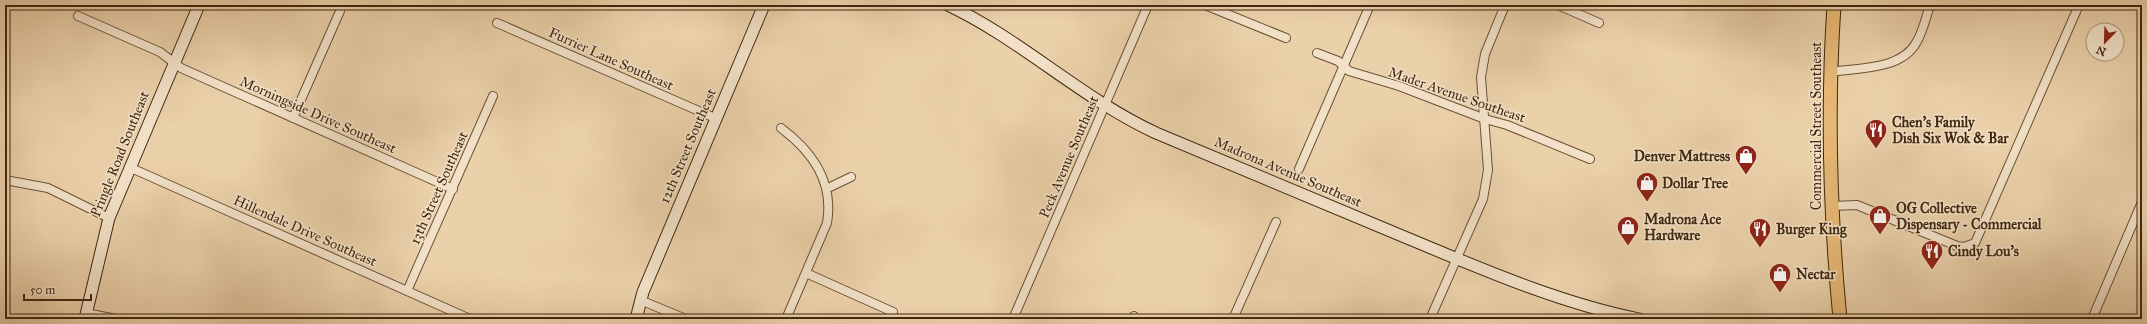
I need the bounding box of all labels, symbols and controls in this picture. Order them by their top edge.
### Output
north arrow [2085,22,2125,62]
street label: Furrier Lane Southeast [546,24,676,94]
street label: Commercial Street Southeast [1808,42,1825,210]
text: N [2094,43,2108,59]
street label: Mader Avenue Southeast [1386,64,1528,126]
street label: Morningside Drive Southeast [237,73,399,157]
street label: 12th Street Southeast [656,86,720,206]
street label: Pringle Road Southeast [87,89,153,219]
street label: Peck Avenue Southeast [1036,93,1102,221]
place label: Chen’s Family Dish Six Wok & Bar [1892,114,2009,147]
restaurant icon: Chen’s Family Dish Six Wok & Bar [1863,117,1889,150]
street label: 13th Street Southeast [406,129,472,247]
street label: Madrona Avenue Southeast [1212,133,1364,211]
shop icon: Denver Mattress [1733,143,1759,176]
place label: Denver Mattress [1634,148,1730,165]
shop icon: Dollar Tree [1634,170,1660,203]
place label: Dollar Tree [1662,175,1728,192]
street label: Hillendale Drive Southeast [231,192,379,270]
place label: OG Collective Dispensary - Commercial [1896,200,2043,234]
shop icon: OG Collective Dispensary - Commercial [1867,203,1893,236]
place label: Madrona Ace Hardware [1644,211,1721,244]
shop icon: Madrona Ace Hardware [1615,214,1641,247]
restaurant icon: Burger King [1747,216,1773,249]
place label: Burger King [1776,221,1847,239]
restaurant icon: Cindy Lou's [1919,238,1945,271]
place label: Cindy Lou's [1948,243,2019,261]
shop icon: Nectar [1767,261,1793,294]
place label: Nectar [1796,266,1836,283]
scale bar [24,276,91,302]
text: 50 m [30,283,55,297]

